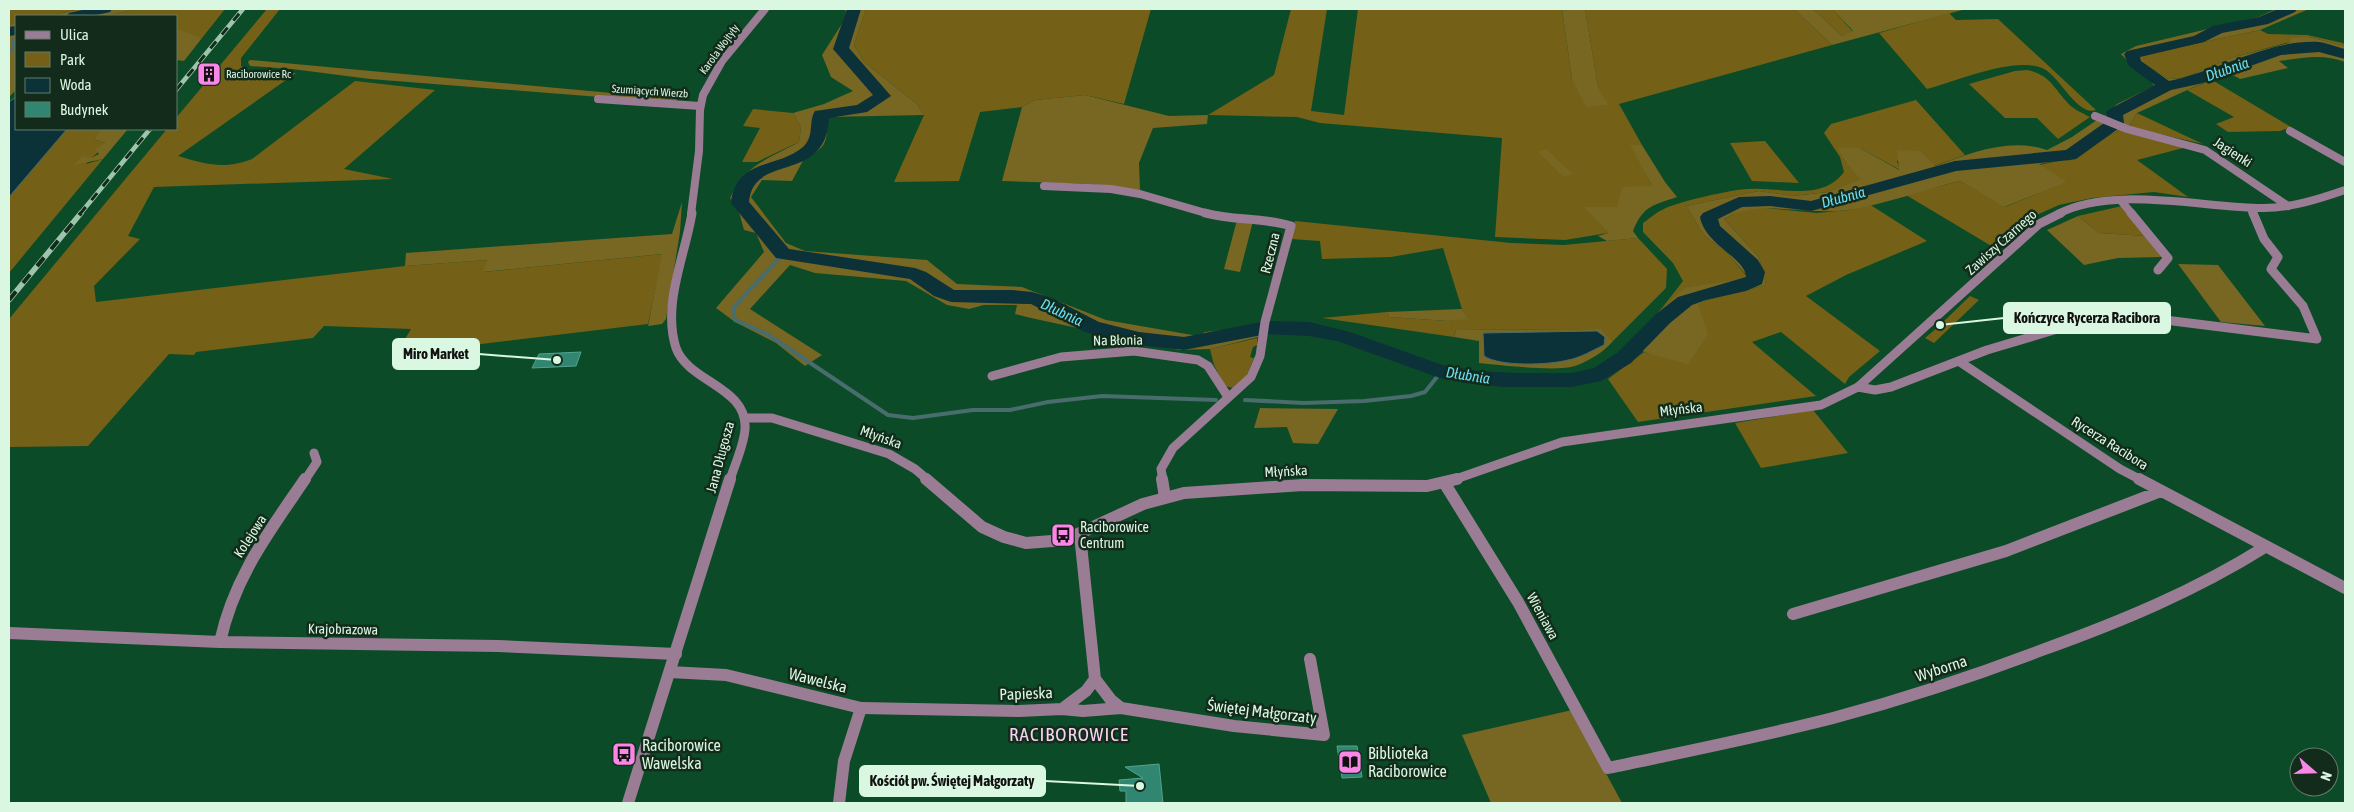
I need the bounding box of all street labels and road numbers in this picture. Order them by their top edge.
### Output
street label: Karola Wojtyły [697,21,741,76]
street label: Szumiących Wierzb [611,82,689,100]
street label: Jagienki [2211,134,2255,170]
street label: Zawiszy Czarnego [1962,206,2040,278]
street label: Rzeczna [1257,231,1283,275]
street label: Na Błonia [1093,332,1143,348]
street label: Młyńska [1659,398,1703,420]
street label: Rycerza Racibora [2069,413,2151,473]
street label: Jana Długosza [703,420,737,494]
street label: Młyńska [858,422,904,452]
street label: Młyńska [1264,462,1308,480]
street label: Kolejowa [230,512,270,560]
street label: Wieniawa [1524,590,1562,642]
street label: Krajobrazowa [308,620,378,638]
street label: Wyborna [1913,651,1969,686]
street label: Wawelska [787,664,849,696]
street label: Papieska [999,683,1053,704]
street label: Świętej Małgorzaty [1206,695,1318,728]

